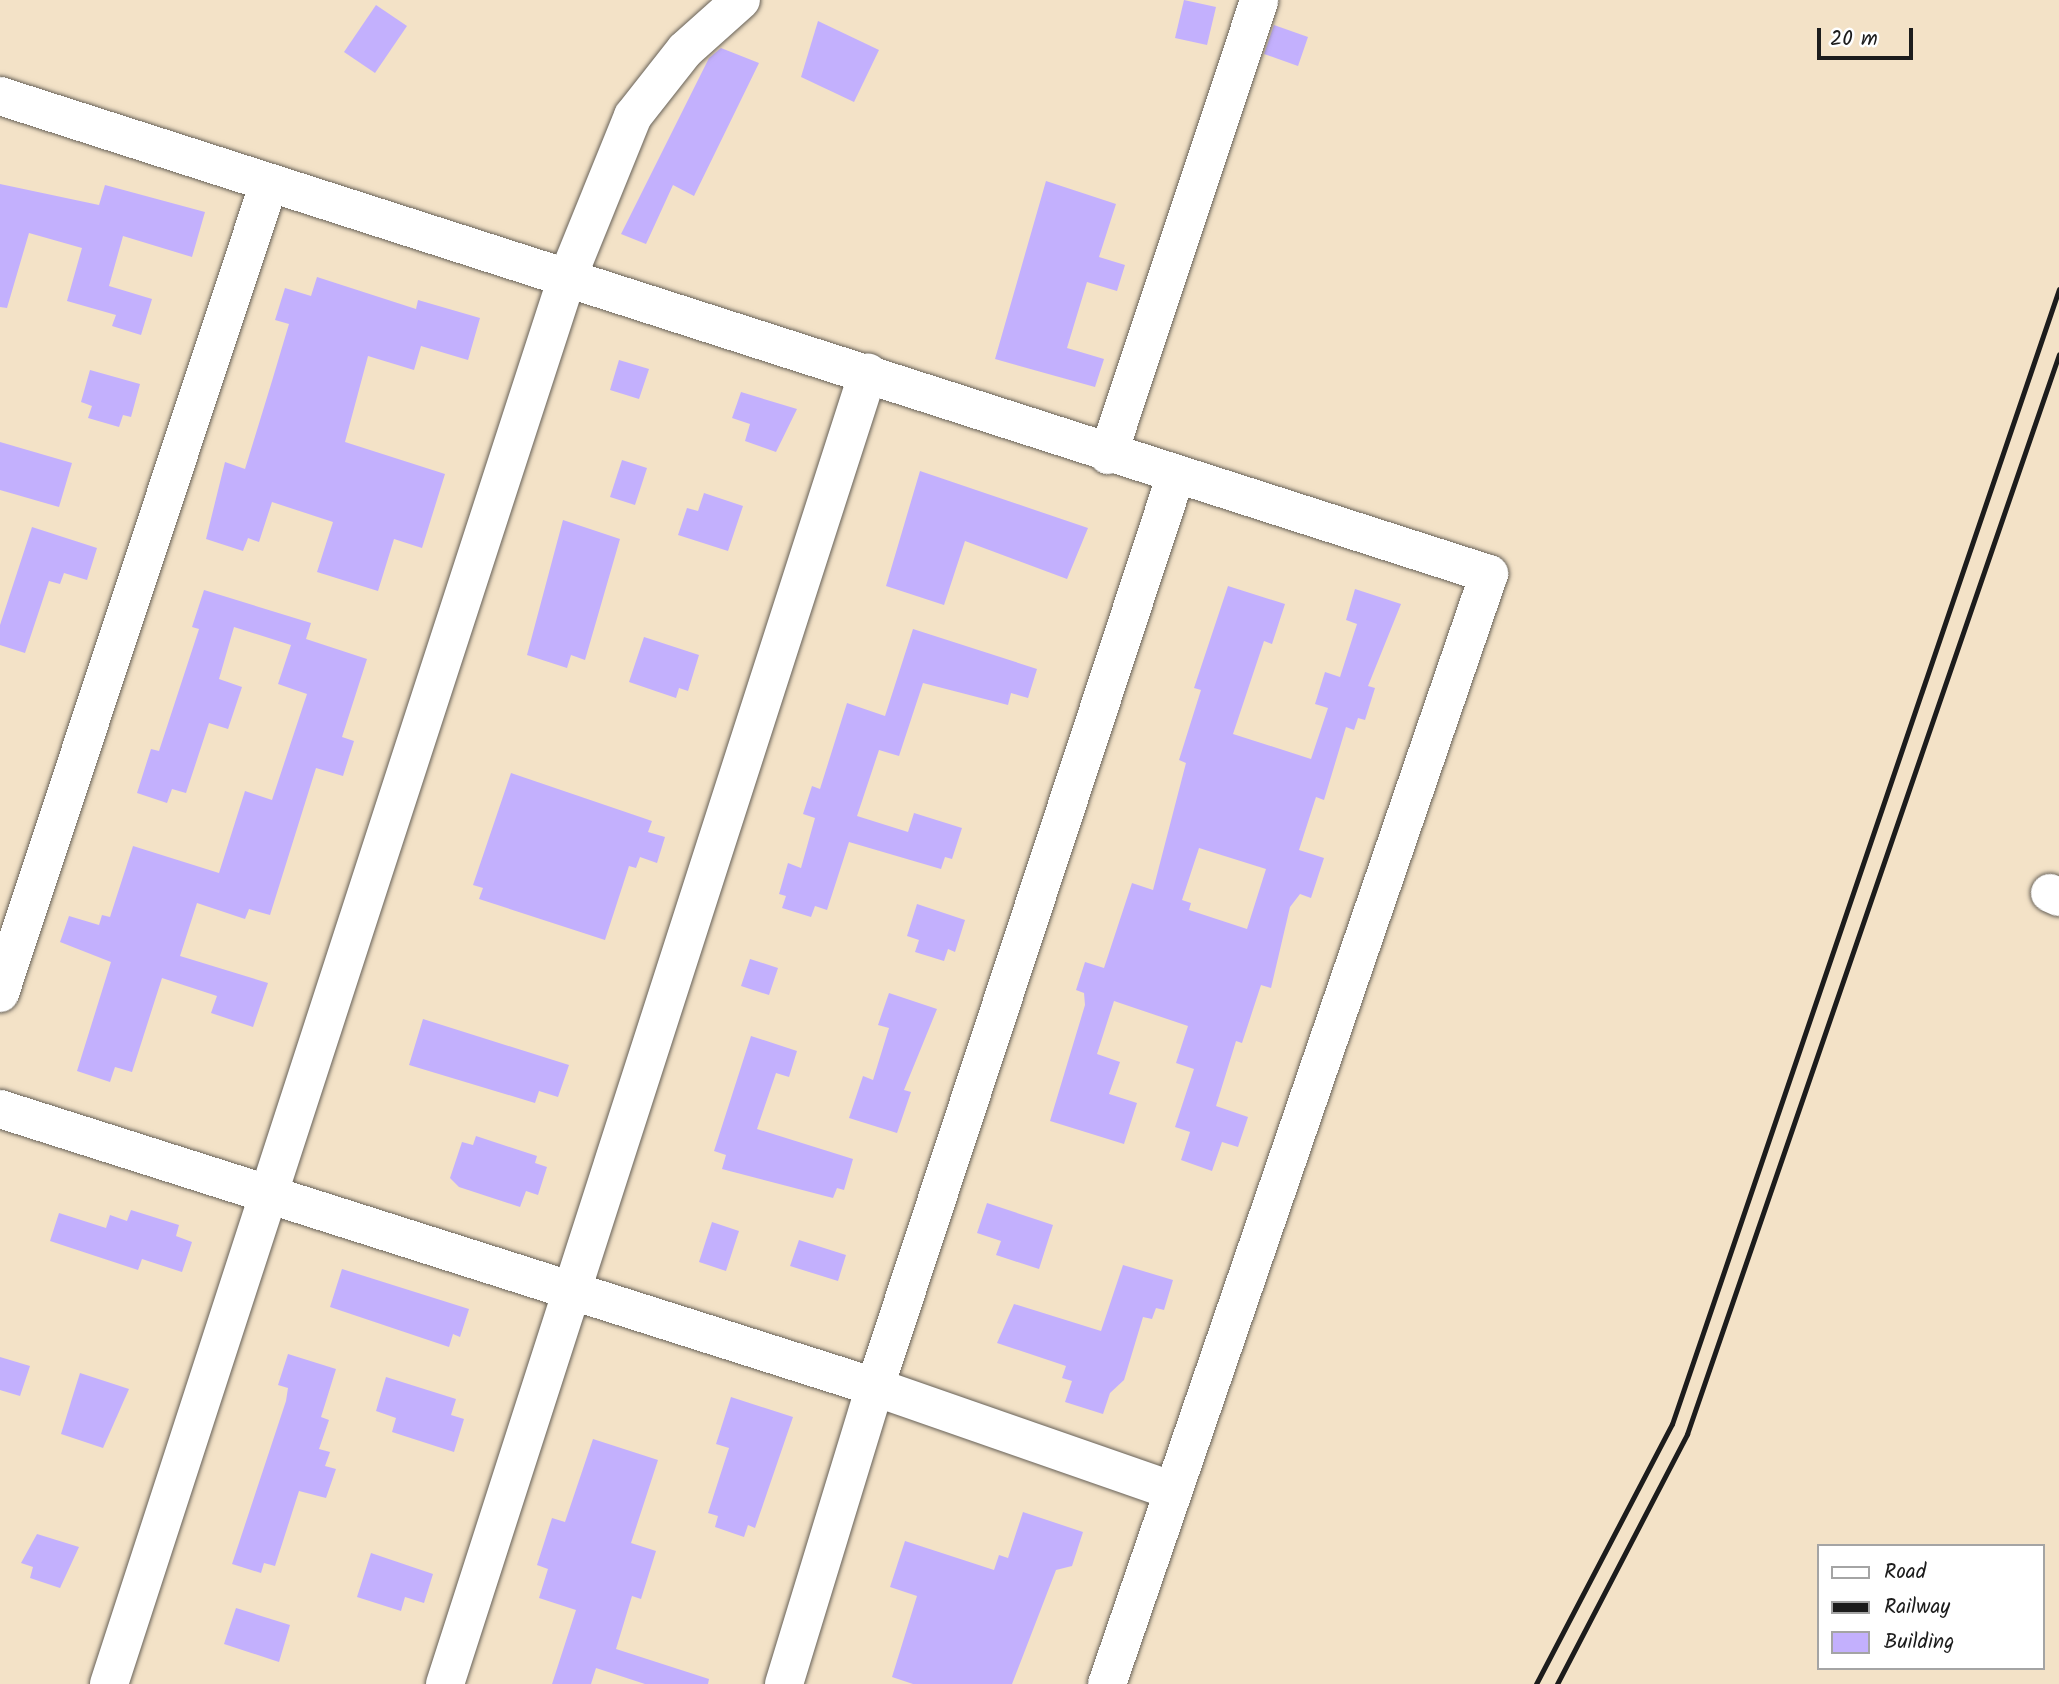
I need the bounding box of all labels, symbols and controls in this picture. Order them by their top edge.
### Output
scale bar [1821,14,1917,58]
text: 20 m [1830,23,1878,56]
legend [1818,1544,2045,1670]
text: Road [1884,1556,1926,1589]
text: Railway [1884,1591,1950,1624]
text: Building [1884,1626,1954,1659]

